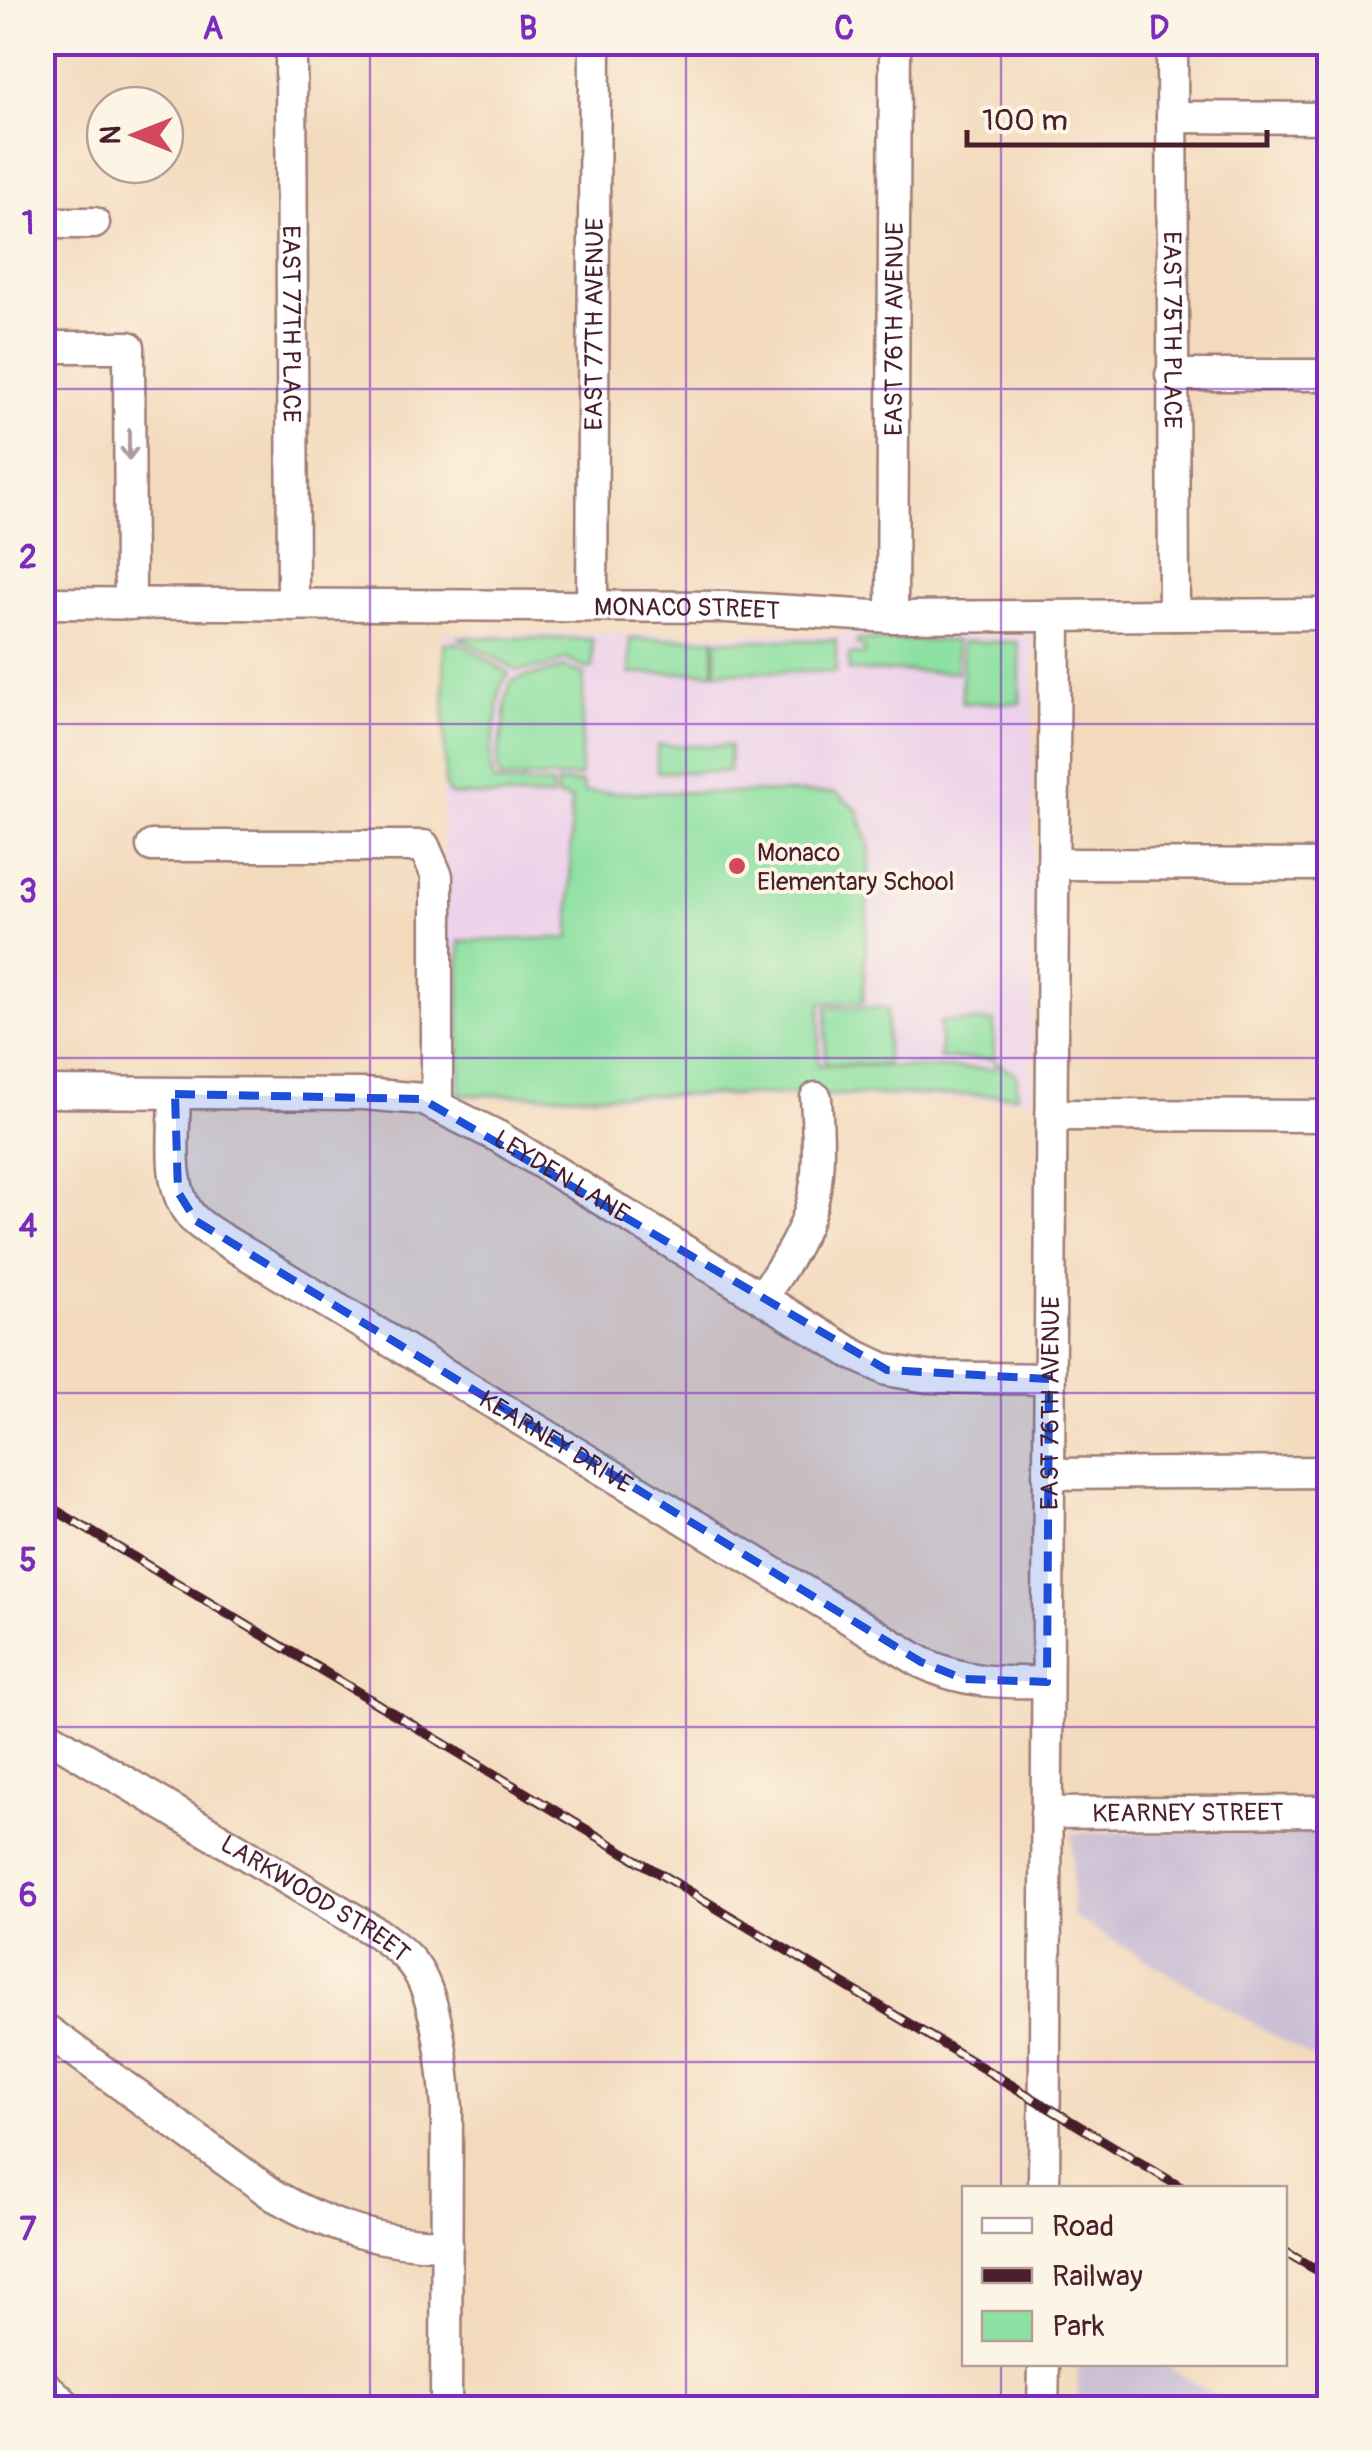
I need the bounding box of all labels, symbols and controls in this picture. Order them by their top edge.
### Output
text: A [203,9,224,49]
text: B [519,9,537,49]
text: C [834,9,854,49]
text: D [1149,9,1169,49]
north arrow [85,85,185,185]
scale bar [967,85,1267,147]
text: 100 m [982,102,1068,139]
text: N [94,126,129,144]
text: 1 [22,204,34,244]
street label: EAST 77TH AVENUE [579,218,611,430]
street label: EAST 76TH AVENUE [879,222,911,436]
street label: EAST 77TH PLACE [275,225,306,423]
street label: EAST 75TH PLACE [1156,231,1187,429]
one-way arrow [120,428,139,460]
text: 2 [19,538,37,578]
street label: MONACO STREET [594,592,781,627]
place label: Monaco Elementary School [757,838,954,898]
marker: Monaco Elementary School [726,855,748,877]
text: 3 [19,872,37,912]
street label: LEYDEN LANE [488,1124,635,1230]
text: 4 [19,1207,38,1247]
street label: EAST 76TH AVENUE [1035,1296,1067,1510]
street label: KEARNEY DRIVE [473,1384,638,1501]
text: 5 [19,1541,37,1581]
street label: KEARNEY STREET [1092,1797,1284,1830]
street label: LARKWOOD STREET [215,1829,416,1969]
text: 6 [19,1876,37,1916]
legend [962,2186,1287,2366]
text: Road [1052,2208,1114,2245]
text: 7 [20,2210,37,2250]
text: Railway [1052,2258,1143,2295]
text: Park [1052,2308,1105,2345]

